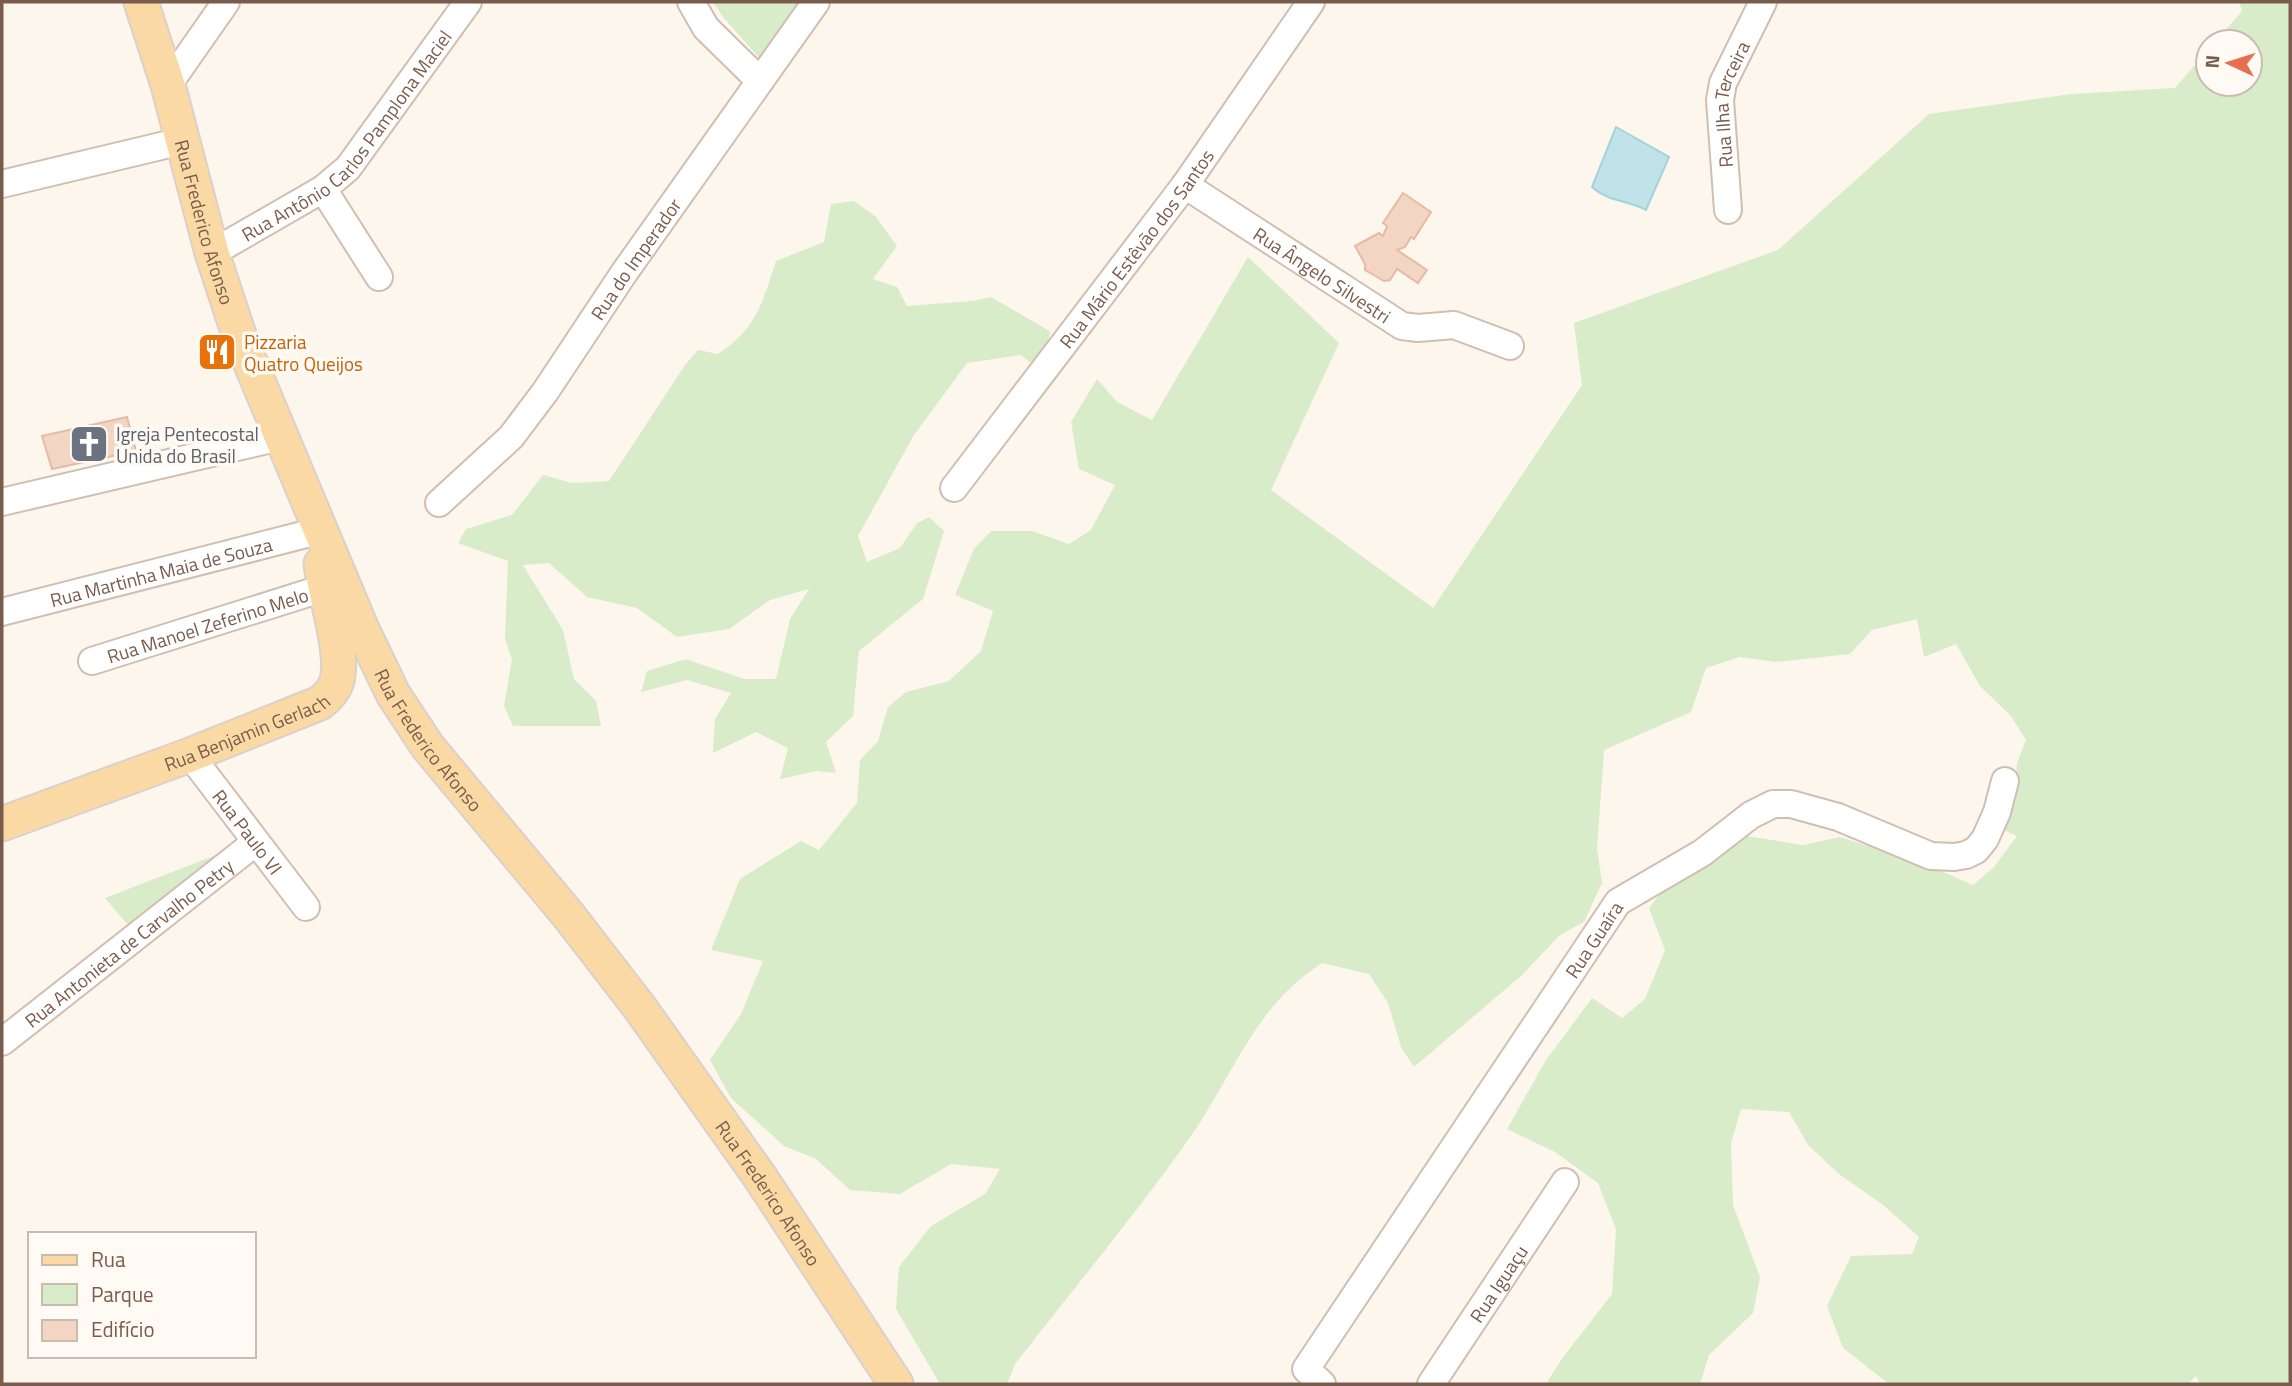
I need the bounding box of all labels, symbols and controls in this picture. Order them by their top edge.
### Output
street label: Rua Antônio Carlos Pamplona Maciel [235,24,458,248]
north arrow [2194,28,2264,98]
street label: Rua Ilha Terceira [1705,35,1757,169]
text: N [2197,54,2226,69]
street label: Rua Frederico Afonso [168,136,242,308]
street label: Rua Mário Estêvão dos Santos [1051,143,1221,354]
street label: Rua do Imperador [582,191,688,325]
street label: Rua Ângelo Silvestri [1248,219,1397,330]
place label: Pizzaria Quatro Queijos [244,327,363,378]
restaurant icon: Pizzaria Quatro Queijos [196,331,238,373]
place label: Igreja Pentecostal Unida do Brasil [116,419,259,470]
church icon: Igreja Pentecostal Unida do Brasil [68,423,110,465]
street label: Rua Martinha Maia de Souza [47,529,276,614]
street label: Rua Manoel Zeferino Melo [103,579,312,670]
street label: Rua Frederico Afonso [368,663,490,817]
street label: Rua Benjamin Gerlach [160,687,336,778]
street label: Rua Paulo VI [206,783,290,880]
street label: Rua Antonieta de Carvalho Petry [18,851,239,1034]
street label: Rua Guaíra [1557,894,1630,983]
street label: Rua Frederico Afonso [709,1114,829,1271]
legend [28,1232,256,1358]
street label: Rua Iguaçu [1462,1239,1534,1328]
text: Rua [91,1243,126,1275]
text: Parque [91,1278,154,1310]
text: Edifício [91,1313,155,1345]

